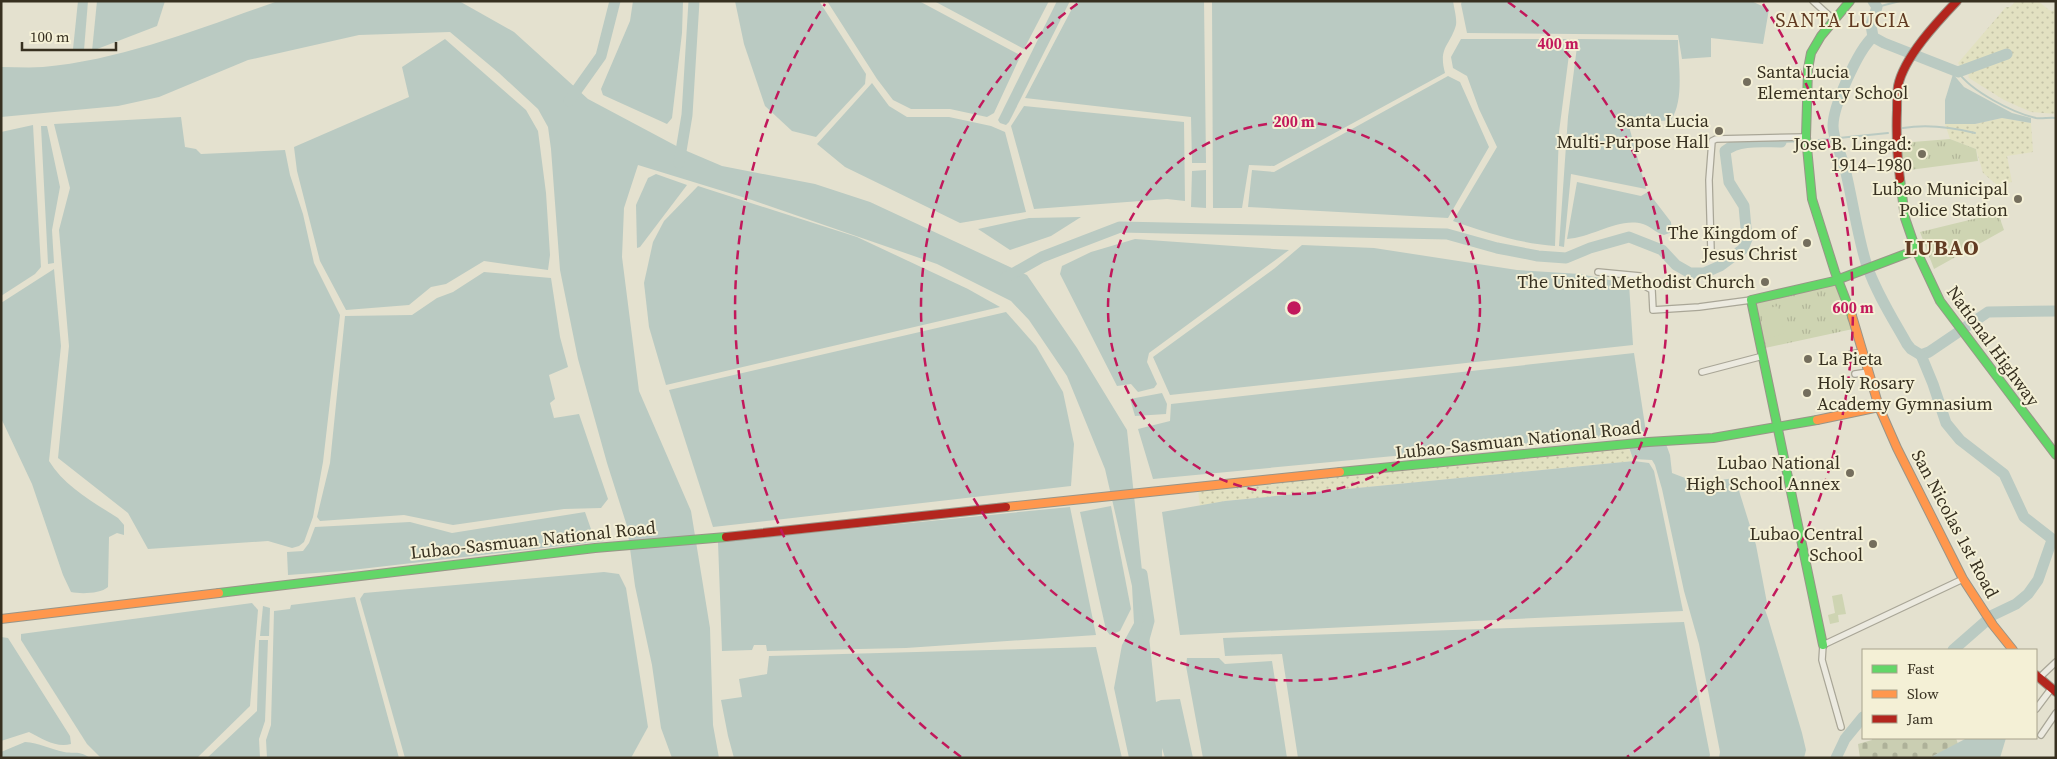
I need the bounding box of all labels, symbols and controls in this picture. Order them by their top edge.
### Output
district label: SANTA LUCIA [1775,6,1911,34]
scale bar [22,20,116,52]
text: 100 m [30,26,70,47]
text: 400 m [1537,33,1579,54]
place label: Santa Lucia Elementary School [1757,59,1908,105]
marker: Santa Lucia Elementary School [1741,76,1753,88]
place label: Santa Lucia Multi-Purpose Hall [1556,108,1710,154]
text: 200 m [1273,111,1315,132]
marker: Santa Lucia Multi-Purpose Hall [1713,125,1725,137]
place label: Jose B. Lingad: 1914–1980 [1792,131,1912,177]
marker: Jose B. Lingad: 1914–1980 [1916,148,1928,160]
place label: Lubao Municipal Police Station [1872,176,2008,222]
marker: Lubao Municipal Police Station [2012,193,2024,205]
place label: The Kingdom of Jesus Christ [1668,220,1799,266]
district label: LUBAO [1904,232,1980,262]
marker: The Kingdom of Jesus Christ [1801,237,1813,249]
place label: The United Methodist Church [1517,269,1755,294]
marker: The United Methodist Church [1759,276,1771,288]
street label: National Highway [1941,280,2046,412]
text: 600 m [1832,297,1874,318]
centre of rings [1285,299,1303,317]
place label: La Pieta [1818,346,1883,371]
marker: La Pieta [1802,353,1814,365]
place label: Holy Rosary Academy Gymnasium [1817,370,1993,416]
marker: Holy Rosary Academy Gymnasium [1801,387,1813,399]
street label: Lubao-Sasmuan National Road [1394,414,1642,465]
street label: San Nicolas 1st Road [1906,445,2005,602]
place label: Lubao National High School Annex [1686,450,1841,496]
marker: Lubao National High School Annex [1844,467,1856,479]
street label: Lubao-Sasmuan National Road [409,514,657,565]
place label: Lubao Central School [1749,521,1863,567]
marker: Lubao Central School [1867,538,1879,550]
legend [1862,649,2037,739]
text: Fast [1907,658,1934,679]
text: Slow [1907,683,1939,704]
text: Jam [1906,708,1934,729]

